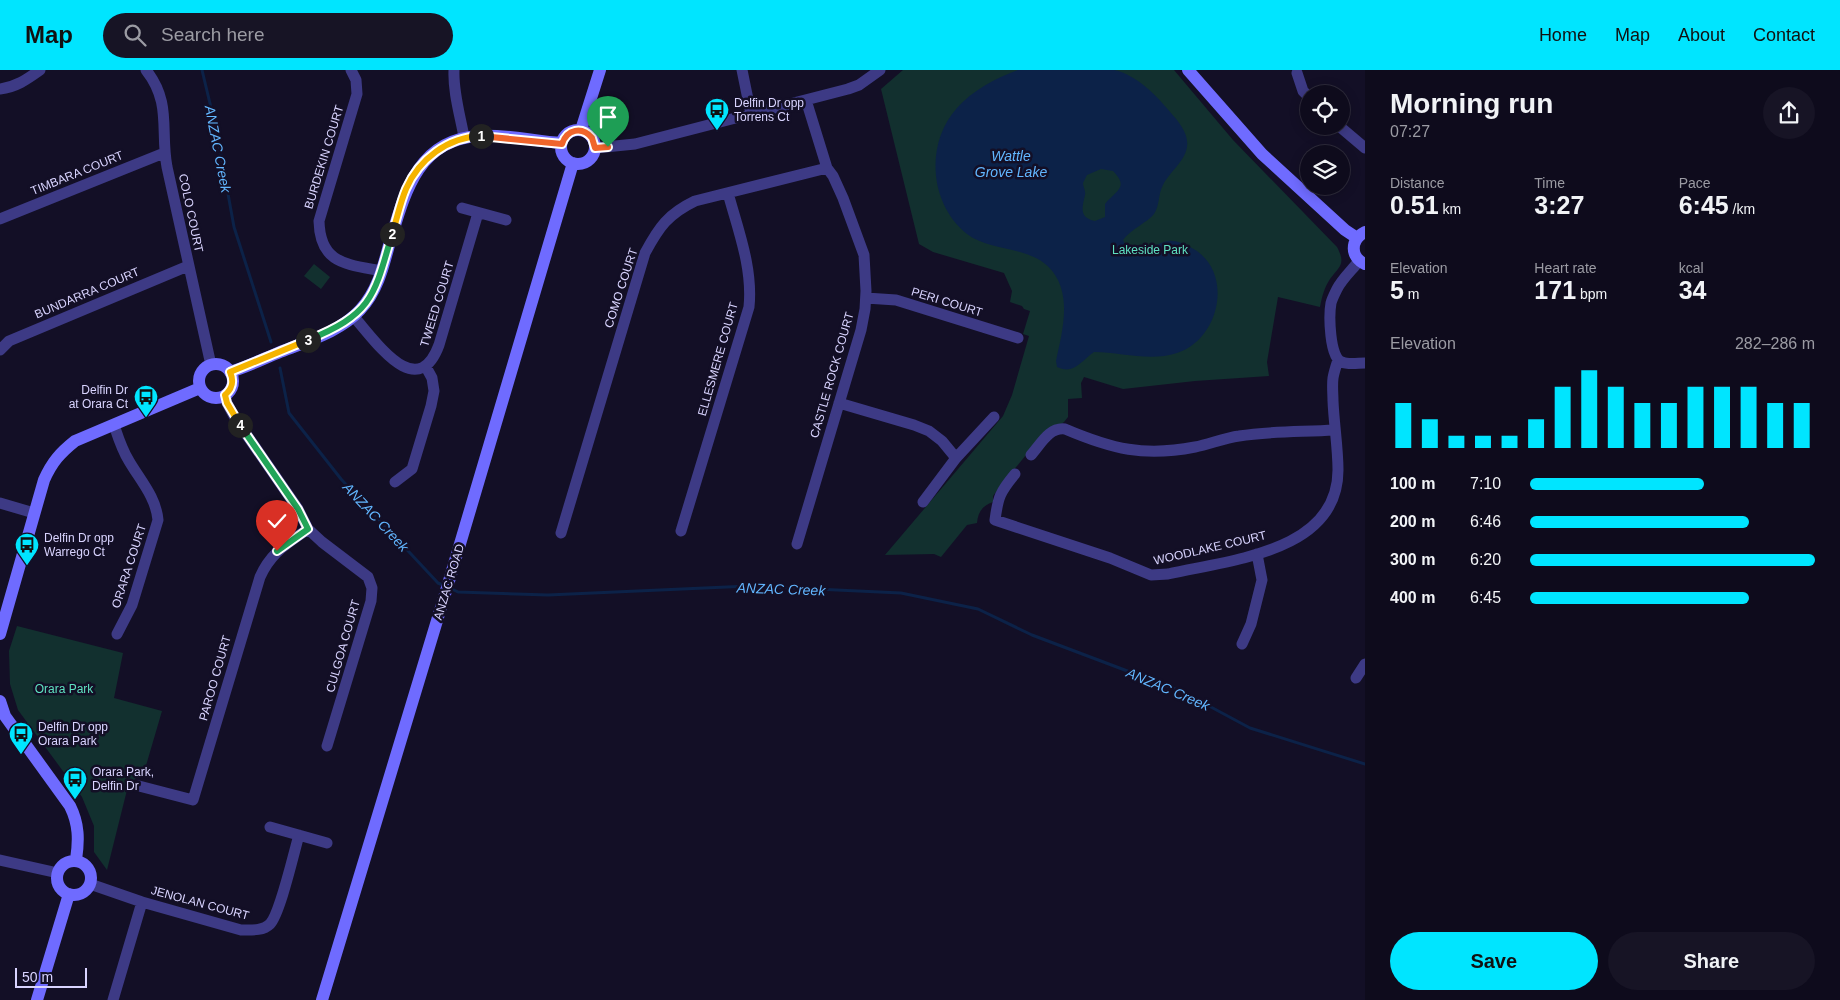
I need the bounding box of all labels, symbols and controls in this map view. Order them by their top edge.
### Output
search box [103,13,453,58]
text: Map [25,21,73,48]
icon: search [121,21,149,49]
text: Search here [161,24,265,45]
text: Home [1539,25,1587,45]
text: Map [1615,25,1650,45]
text: About [1678,25,1725,45]
text: Contact [1753,25,1815,45]
map controls [1300,85,1350,195]
button: locate [1300,85,1350,135]
button: share [1763,87,1815,139]
text: Morning run [1390,88,1553,119]
pin [587,96,629,147]
place label: Delfin Dr opp Torrens Ct [734,96,804,124]
bus stop icon: Delfin Dr opp Torrens Ct [704,97,730,131]
water label: ANZAC Creek [201,103,235,195]
street label: BURDEKIN COURT [302,103,347,211]
icon: arrive [594,103,622,131]
text: 07:27 [1390,123,1430,140]
pin: 1 [468,124,494,148]
text: 1 [478,128,485,144]
button: layers [1300,145,1350,195]
street label: TIMBARA COURT [29,148,126,198]
water label: Wattle Grove Lake [975,148,1047,180]
street label: COLO COURT [176,173,206,254]
text: Distance [1390,175,1444,191]
text: Time [1534,175,1565,191]
text: Pace [1679,175,1711,191]
text: 0.51 [1390,191,1439,219]
text: 3:27 [1534,191,1584,219]
text: 6:45 [1679,191,1729,219]
text: km [1439,201,1461,217]
text: /km [1729,201,1755,217]
pin: 2 [380,222,404,246]
text: 2 [389,226,396,242]
park label: Lakeside Park [1112,243,1189,257]
street label: COMO COURT [602,246,641,330]
street label: TWEED COURT [417,259,457,349]
text: Elevation [1390,260,1448,276]
text: Heart rate [1534,260,1597,276]
text: kcal [1679,260,1704,276]
street label: BUNDARRA COURT [33,264,142,321]
text: 5 [1390,276,1404,304]
text: 171 [1534,276,1576,304]
text: 34 [1679,276,1706,304]
street label: PERI COURT [910,285,985,320]
text: m [1404,286,1419,302]
text: bpm [1576,286,1607,302]
street label: ELLESMERE COURT [695,300,741,418]
street label: CASTLE ROCK COURT [807,310,857,440]
pin: 3 [296,328,320,352]
text: 3 [305,332,312,348]
text: Elevation [1390,335,1456,352]
text: 282–286 m [1735,335,1815,352]
place label: Delfin Dr at Orara Ct [69,383,129,411]
bus stop icon: Delfin Dr at Orara Ct [133,384,159,418]
pin: 4 [228,412,252,438]
text: 4 [237,417,244,433]
text: 100 m [1390,475,1435,492]
text: 7:10 [1470,475,1501,492]
water label: ANZAC Creek [339,478,413,556]
pin [256,500,298,551]
icon: check [263,507,291,535]
text: 200 m [1390,513,1435,530]
text: 6:46 [1470,513,1501,530]
street label: ORARA COURT [109,521,149,610]
street label: WOODLAKE COURT [1152,528,1268,568]
place label: Delfin Dr opp Warrego Ct [44,531,114,559]
bus stop icon: Delfin Dr opp Warrego Ct [14,532,40,566]
street label: ANZAC ROAD [431,542,467,622]
text: 300 m [1390,551,1435,568]
text: 6:20 [1470,551,1501,568]
water label: ANZAC Creek [735,579,827,599]
text: 400 m [1390,589,1435,606]
text: 6:45 [1470,589,1501,606]
street label: CULGOA COURT [323,597,363,694]
street label: PAROO COURT [196,633,234,722]
water label: ANZAC Creek [1123,664,1213,714]
park label: Orara Park [35,682,94,696]
place label: Delfin Dr opp Orara Park [38,720,108,748]
bus stop icon: Delfin Dr opp Orara Park [8,721,34,755]
place label: Orara Park, Delfin Dr [92,765,154,793]
bus stop icon: Orara Park, Delfin Dr [62,766,88,800]
street label: JENOLAN COURT [149,883,251,923]
button: Save [1390,932,1598,990]
button: Share [1608,932,1815,990]
scale bar [15,965,88,988]
text: 50 m [22,969,53,985]

